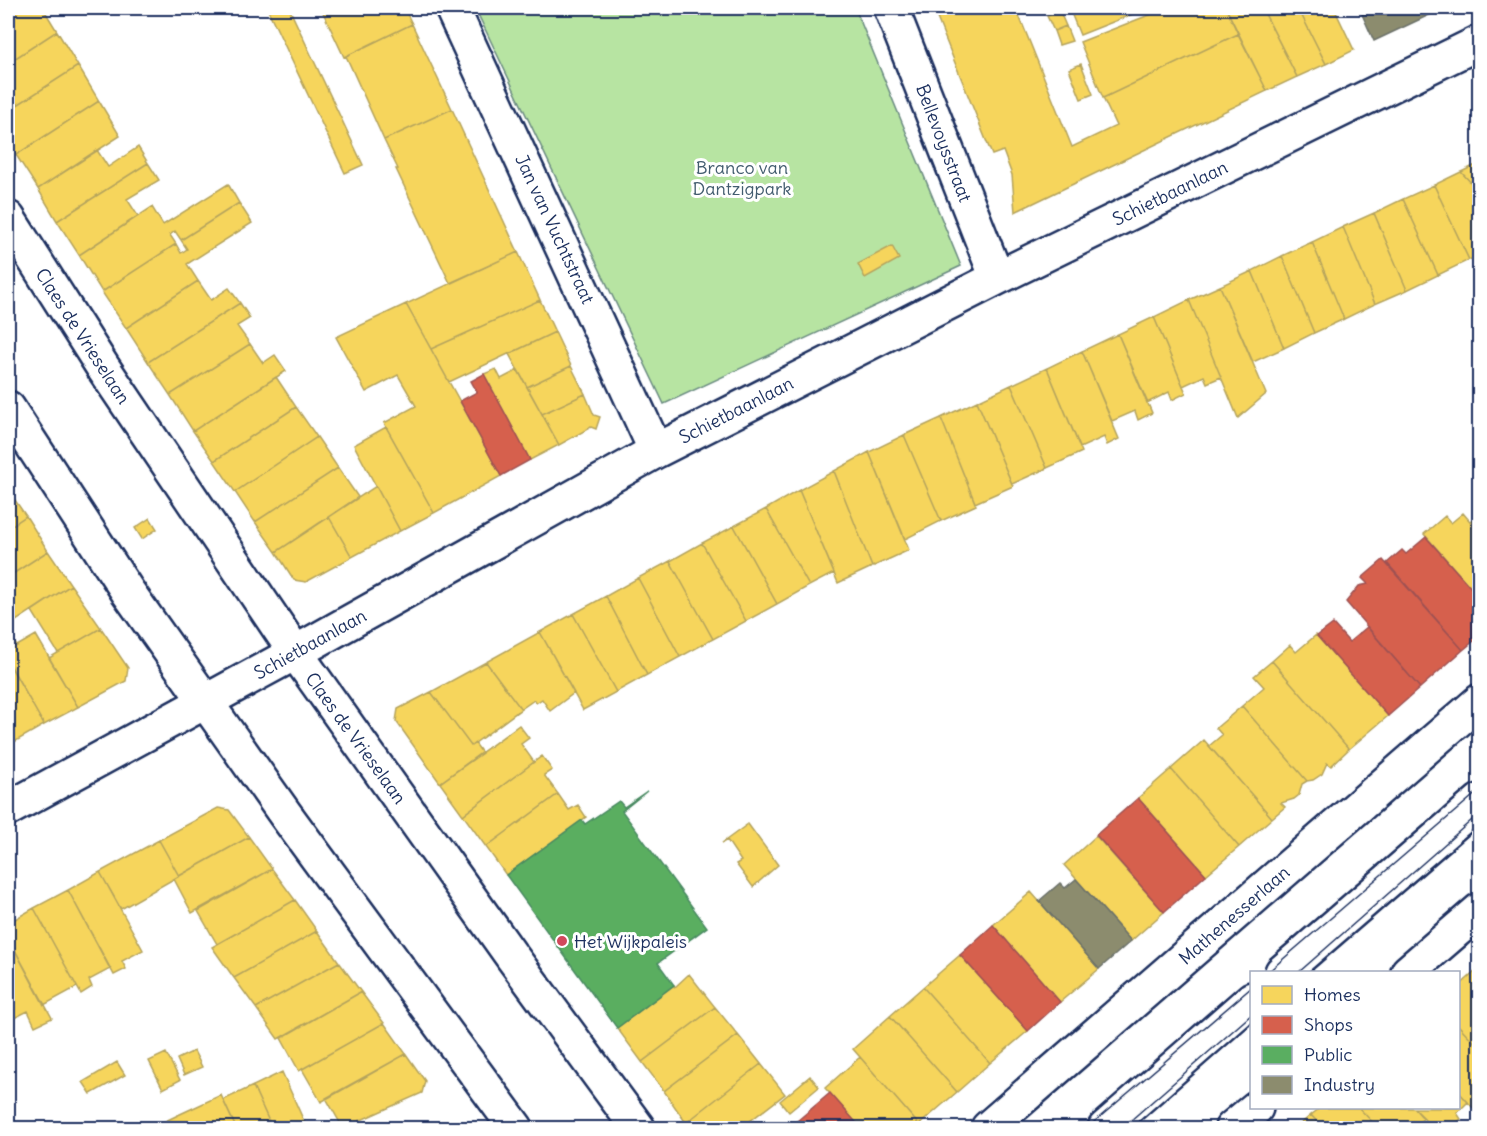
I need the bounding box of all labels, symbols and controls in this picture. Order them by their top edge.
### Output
street label: Bellevoysstraat [911,81,977,205]
street label: Jan van Vuchtstraat [510,151,600,307]
street label: Schietbaanlaan [1109,155,1231,231]
park label: Branco van Dantzigpark [692,156,792,200]
street label: Claes de Vrieselaan [31,264,135,408]
street label: Schietbaanlaan [675,371,797,449]
street label: Schietbaanlaan [250,604,370,684]
street label: Claes de Vrieselaan [300,668,412,808]
street label: Mathenesserlaan [1174,861,1294,969]
place label: Het Wijkpaleis [574,930,687,953]
marker: Het Wijkpaleis [555,934,569,948]
legend [1250,971,1460,1109]
text: Homes [1304,983,1361,1006]
text: Shops [1304,1013,1353,1036]
text: Public [1304,1043,1353,1066]
text: Industry [1304,1073,1375,1096]

